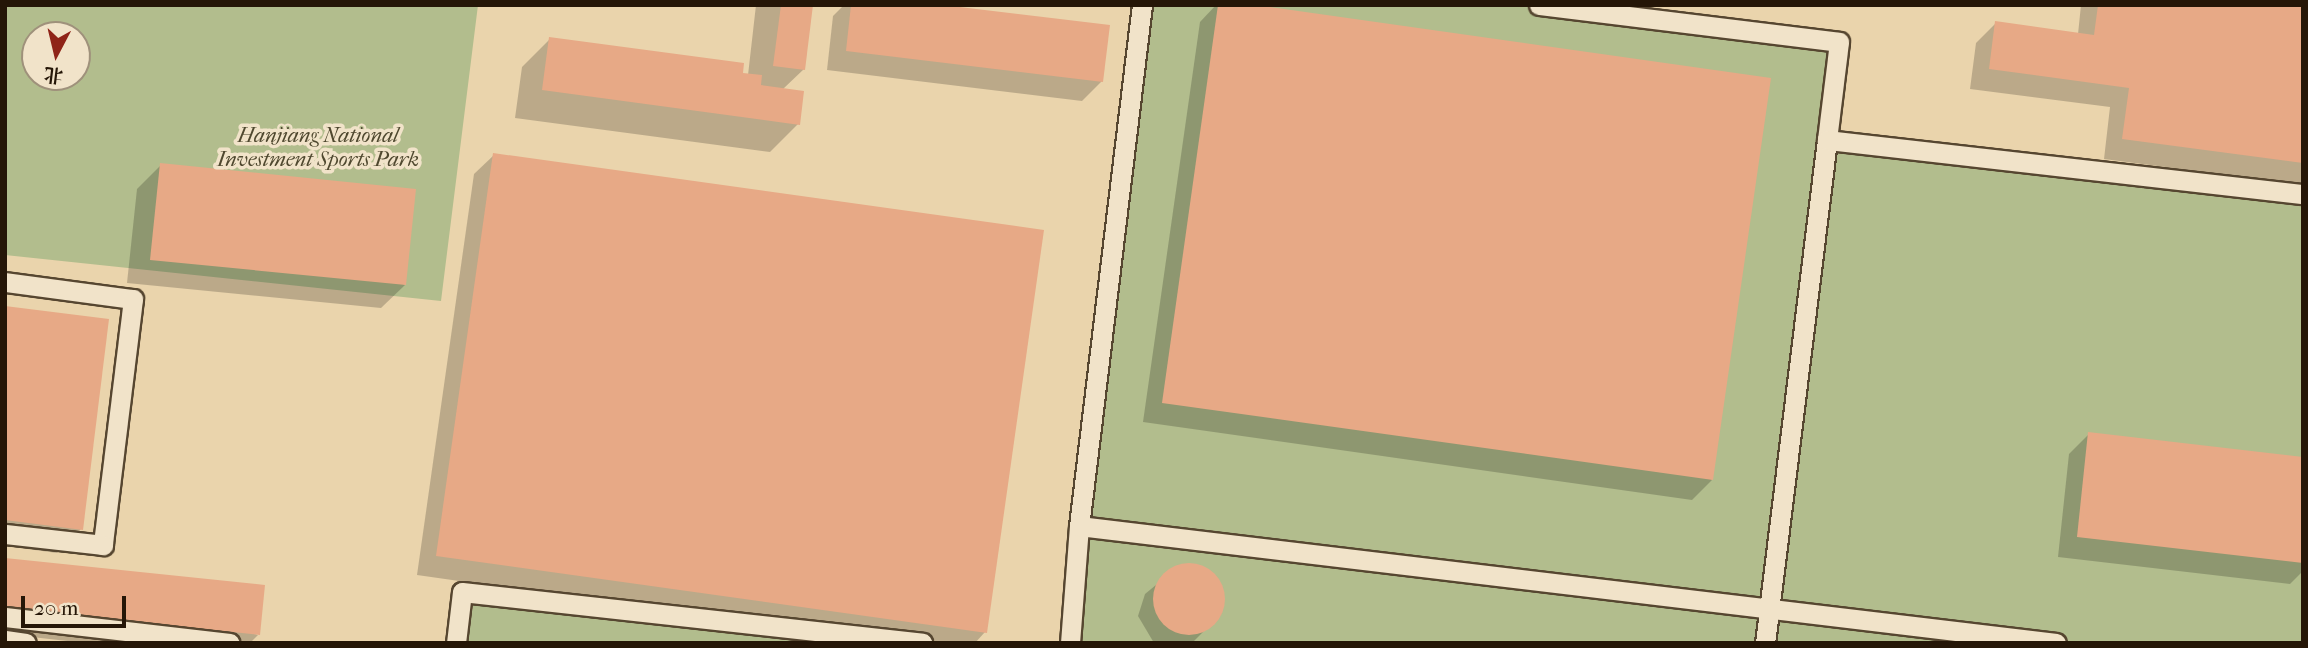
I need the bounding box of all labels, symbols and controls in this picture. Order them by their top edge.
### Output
north arrow [21,21,91,91]
text: 北 [43,63,64,87]
park label: Hanjiang National Investment Sports Park [217,122,419,172]
scale bar [24,582,130,626]
text: 20 m [34,596,78,620]

